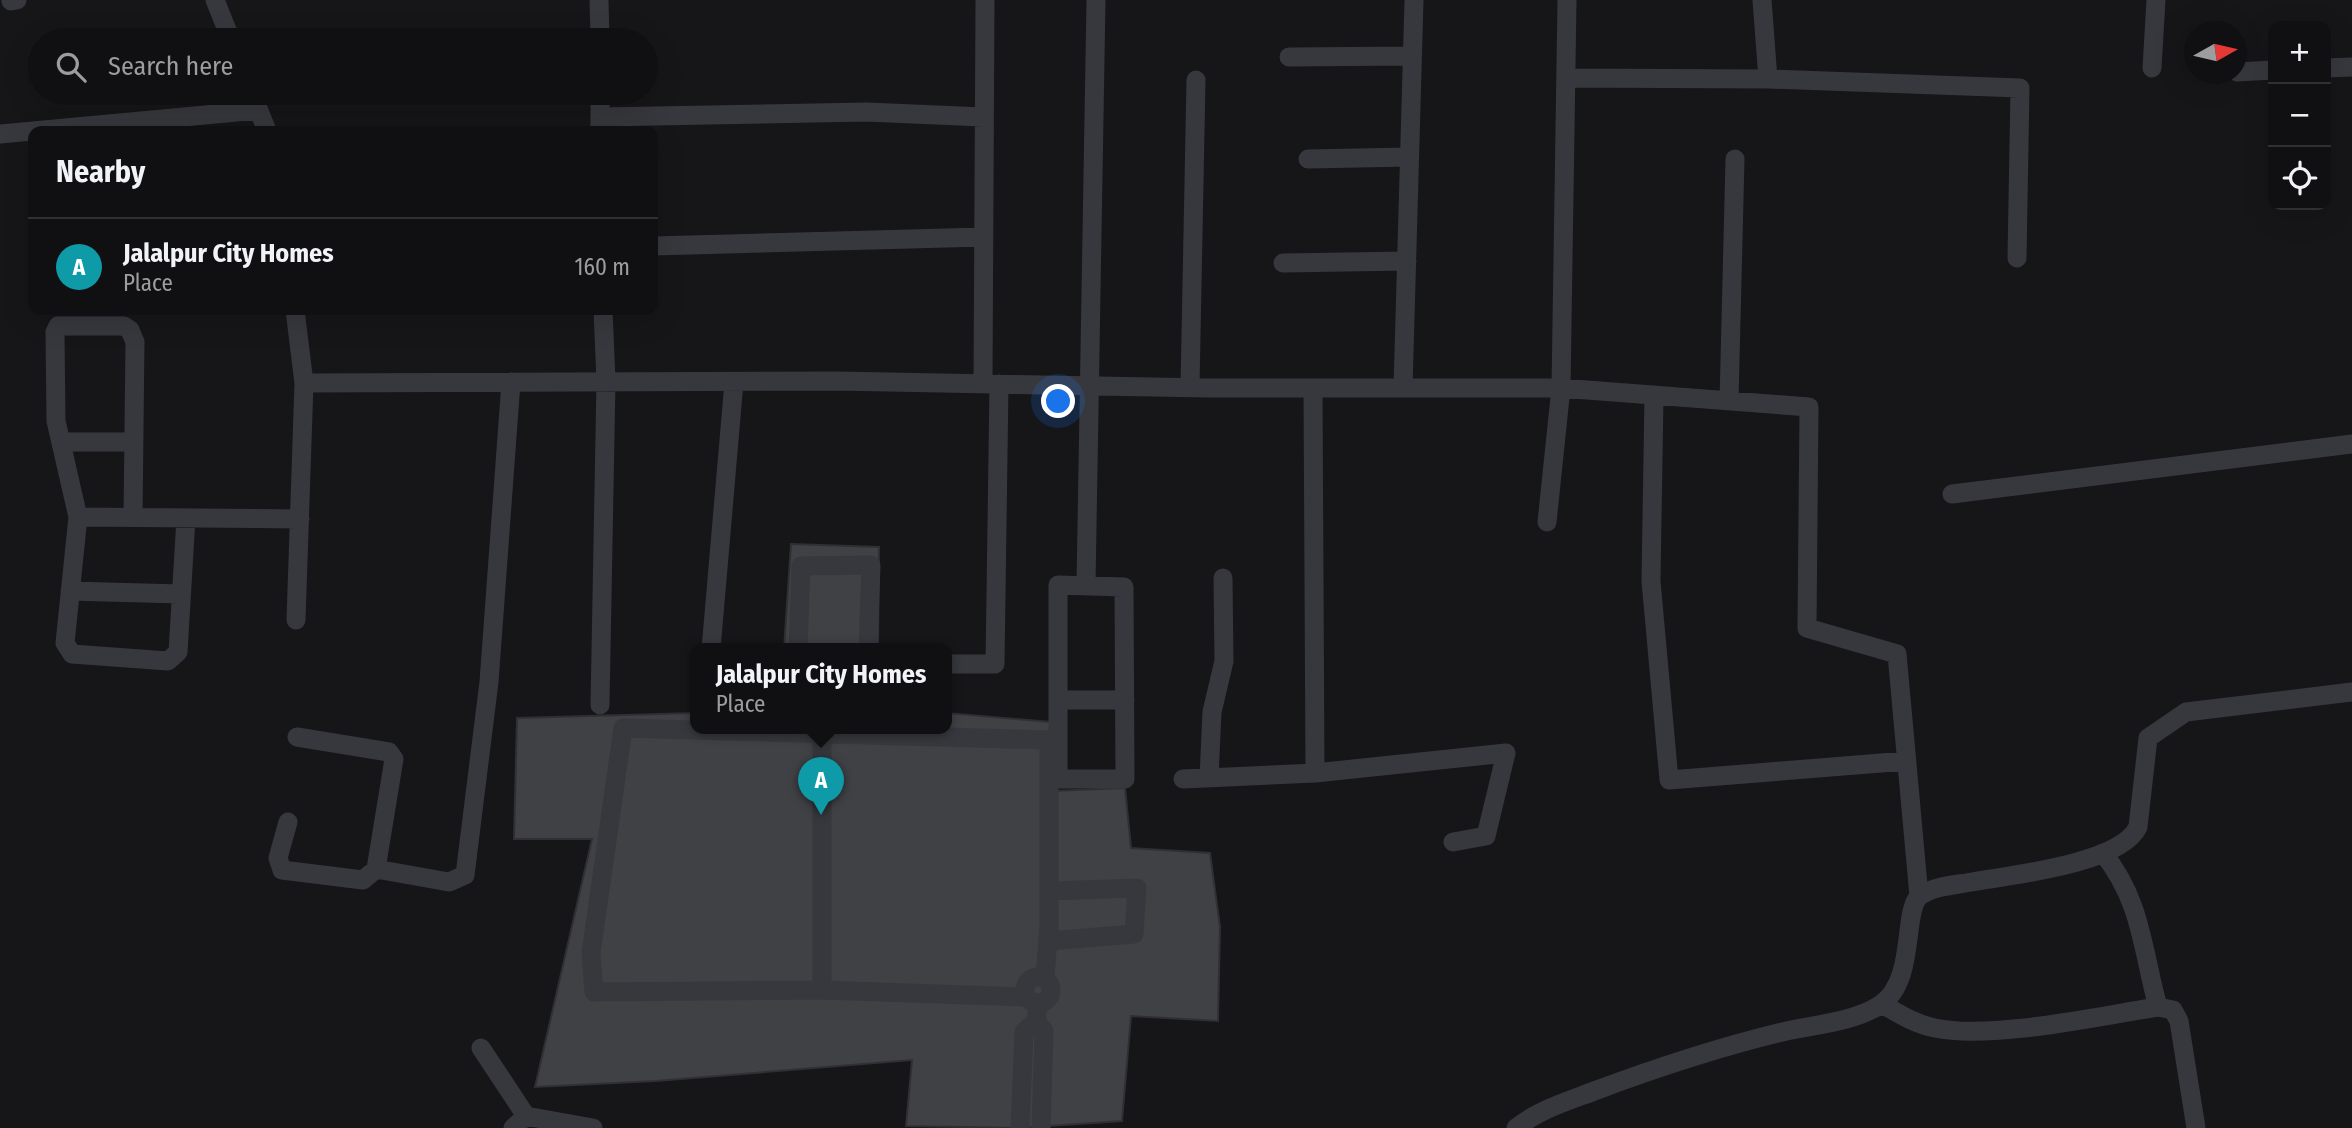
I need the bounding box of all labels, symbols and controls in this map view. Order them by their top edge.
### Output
north arrow [2184,21,2247,84]
map controls [2268,21,2331,210]
button: + [2268,21,2331,84]
search box [28,28,658,105]
icon: search [52,48,90,86]
text: Search here [108,51,233,82]
button: − [2268,84,2331,147]
button: locate [2268,147,2331,210]
text: Nearby [56,154,145,190]
text: Jalalpur City Homes [123,238,334,269]
text: A [73,253,85,281]
text: 160 m [575,253,630,281]
text: Place [123,269,173,297]
your location [1041,384,1075,418]
popup [690,643,952,734]
text: Jalalpur City Homes [716,659,926,690]
text: Place [716,690,765,718]
pin: A [798,757,844,815]

